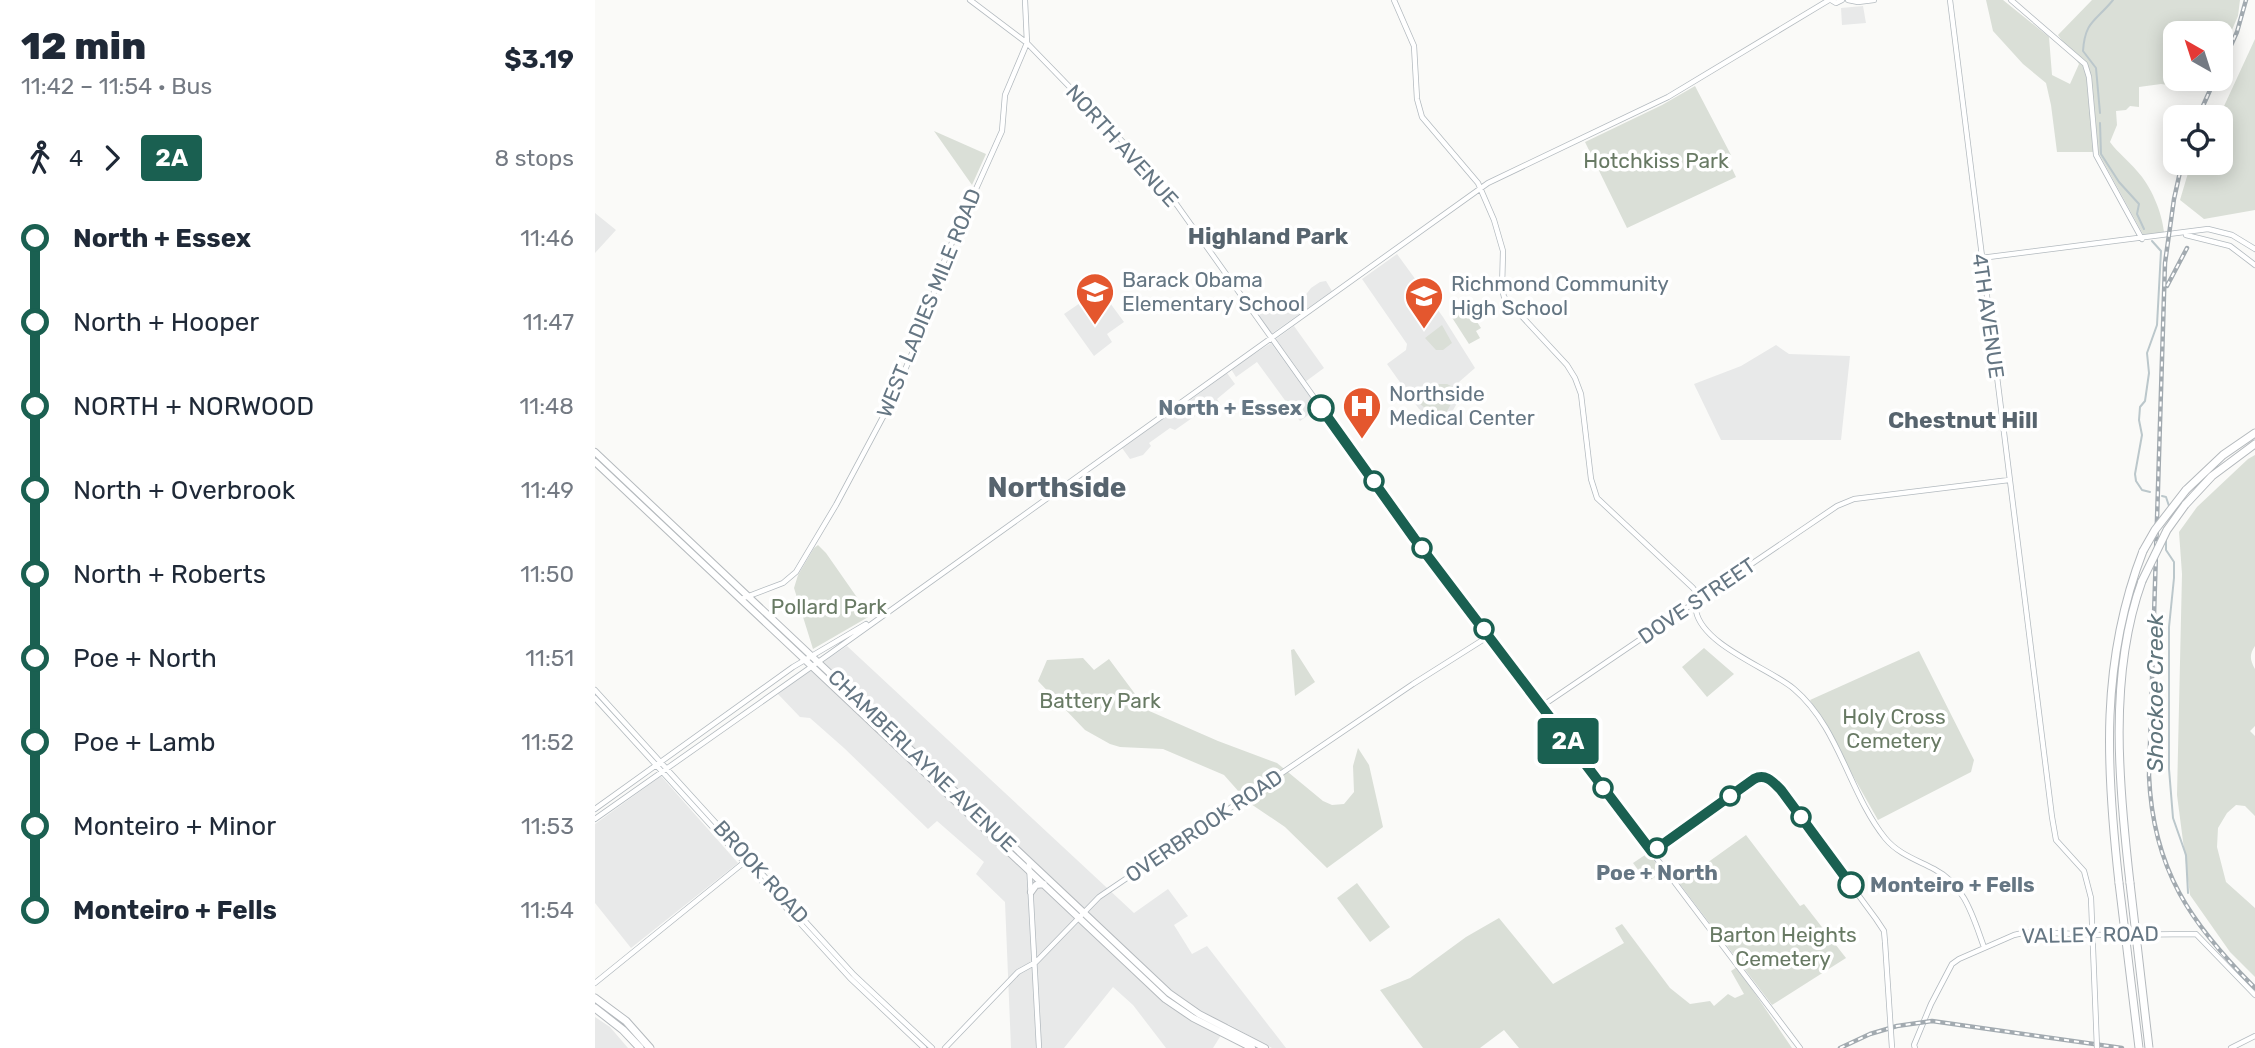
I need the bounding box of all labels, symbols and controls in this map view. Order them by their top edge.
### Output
north arrow [2163,21,2233,91]
map controls [2163,21,2233,175]
text: 12 min [21,23,146,69]
text: $3.19 [504,44,574,75]
text: 11:42 – 11:54 · Bus [21,72,212,100]
street label: NORTH AVENUE [1061,79,1184,212]
button: locate [2163,105,2233,175]
icon: walk [21,139,59,177]
icon: forward [93,139,131,177]
text: 4 [69,144,83,172]
text: 2A [155,144,188,172]
text: 8 stops [494,144,574,172]
park label: Hotchkiss Park [1583,148,1729,173]
street label: WEST LADIES MILE ROAD [871,185,986,421]
district label: Highland Park [1188,222,1349,250]
text: North + Essex [73,223,251,254]
text: 11:46 [520,224,574,252]
street label: 4TH AVENUE [1967,252,2010,380]
place label: Barack Obama Elementary School [1122,267,1305,316]
school or university icon: Barack Obama Elementary School [1074,271,1116,326]
place label: Richmond Community High School [1451,271,1669,320]
school or university icon: Richmond Community High School [1403,275,1445,330]
text: North + Hooper [73,307,259,338]
text: 11:47 [523,308,574,336]
place label: Northside Medical Center [1389,381,1535,430]
hospital icon: Northside Medical Center [1341,385,1383,440]
text: NORTH + NORWOOD [73,391,314,422]
text: 11:48 [520,392,574,420]
place label: North + Essex [1158,395,1303,420]
marker: North + Essex [1308,395,1334,421]
district label: Chestnut Hill [1888,406,2038,434]
district label: Northside [987,471,1127,504]
unlabelled marker [1364,471,1384,491]
text: North + Overbrook [73,475,295,506]
text: 11:49 [521,476,574,504]
unlabelled marker [1412,538,1432,558]
street label: DOVE STREET [1633,552,1760,649]
text: North + Roberts [73,559,266,590]
text: 11:50 [520,560,574,588]
park label: Pollard Park [771,594,887,619]
water label: Shockoe Creek [2141,613,2169,772]
unlabelled marker [1474,619,1494,639]
text: Poe + North [73,643,217,674]
text: 11:51 [525,644,574,672]
street label: CHAMBERLAYNE AVENUE [823,664,1022,857]
park label: Battery Park [1039,688,1161,713]
park label: Holy Cross Cemetery [1842,704,1946,753]
line badge: 2A [1537,718,1599,764]
text: Poe + Lamb [73,727,216,758]
text: 2A [1552,727,1584,755]
text: 11:52 [521,728,574,756]
street label: OVERBROOK ROAD [1120,764,1287,887]
unlabelled marker [1593,778,1613,798]
unlabelled marker [1720,786,1740,806]
unlabelled marker [1791,807,1811,827]
text: Monteiro + Minor [73,811,276,842]
text: 11:53 [521,812,574,840]
street label: BROOK ROAD [709,815,814,928]
marker: Poe + North [1647,838,1667,858]
place label: Poe + North [1596,860,1718,885]
marker: Monteiro + Fells [1838,872,1864,898]
place label: Monteiro + Fells [1870,872,2035,897]
text: Monteiro + Fells [73,895,277,926]
text: 11:54 [520,896,574,924]
street label: VALLEY ROAD [2021,921,2159,948]
park label: Barton Heights Cemetery [1709,922,1857,971]

